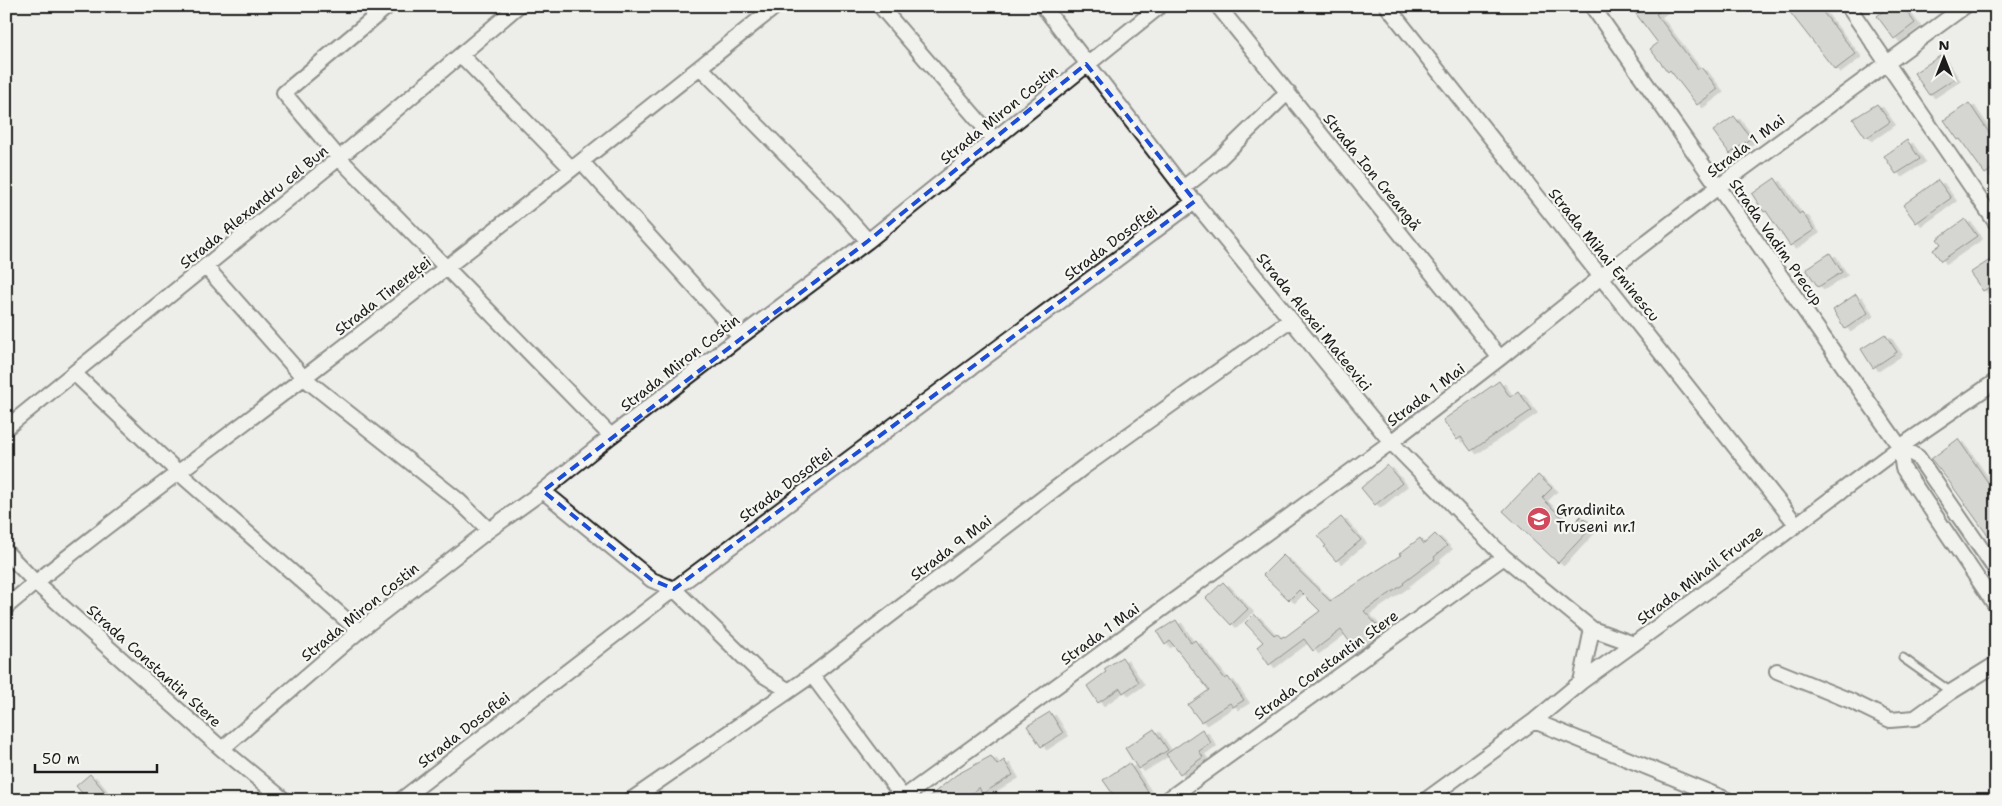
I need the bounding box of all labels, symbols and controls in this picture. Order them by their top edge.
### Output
north arrow [1920,32,1970,82]
text: N [1938,36,1950,54]
street label: Strada Miron Costin [936,61,1062,169]
street label: Strada Ion Creangă [1319,109,1426,235]
street label: Strada 1 Mai [1703,110,1789,182]
street label: Strada Alexandru cel Bun [176,141,332,273]
street label: Strada Vadim Precup [1725,175,1827,309]
street label: Strada Mihai Eminescu [1544,184,1664,326]
street label: Strada Dosoftei [1060,201,1162,285]
street label: Strada Alexei Mateevici [1252,249,1376,395]
street label: Strada Tinereței [331,252,436,341]
street label: Strada Miron Costin [616,310,744,416]
street label: Strada 1 Mai [1383,359,1469,431]
street label: Strada Dosoftei [735,443,837,527]
place label: Gradinita Truseni nr.1 [1556,500,1636,537]
school or university icon: Gradinita Truseni nr.1 [1526,506,1552,532]
street label: Strada 9 Mai [906,511,996,585]
street label: Strada Mihail Frunze [1633,521,1767,629]
street label: Strada Miron Costin [297,558,423,666]
street label: Strada 1 Mai [1056,599,1144,669]
street label: Strada Constantin Stere [83,600,225,732]
street label: Strada Constantin Stere [1250,606,1402,724]
street label: Strada Dosoftei [413,687,515,773]
scale bar [35,741,158,773]
text: 50 m [42,749,80,769]

